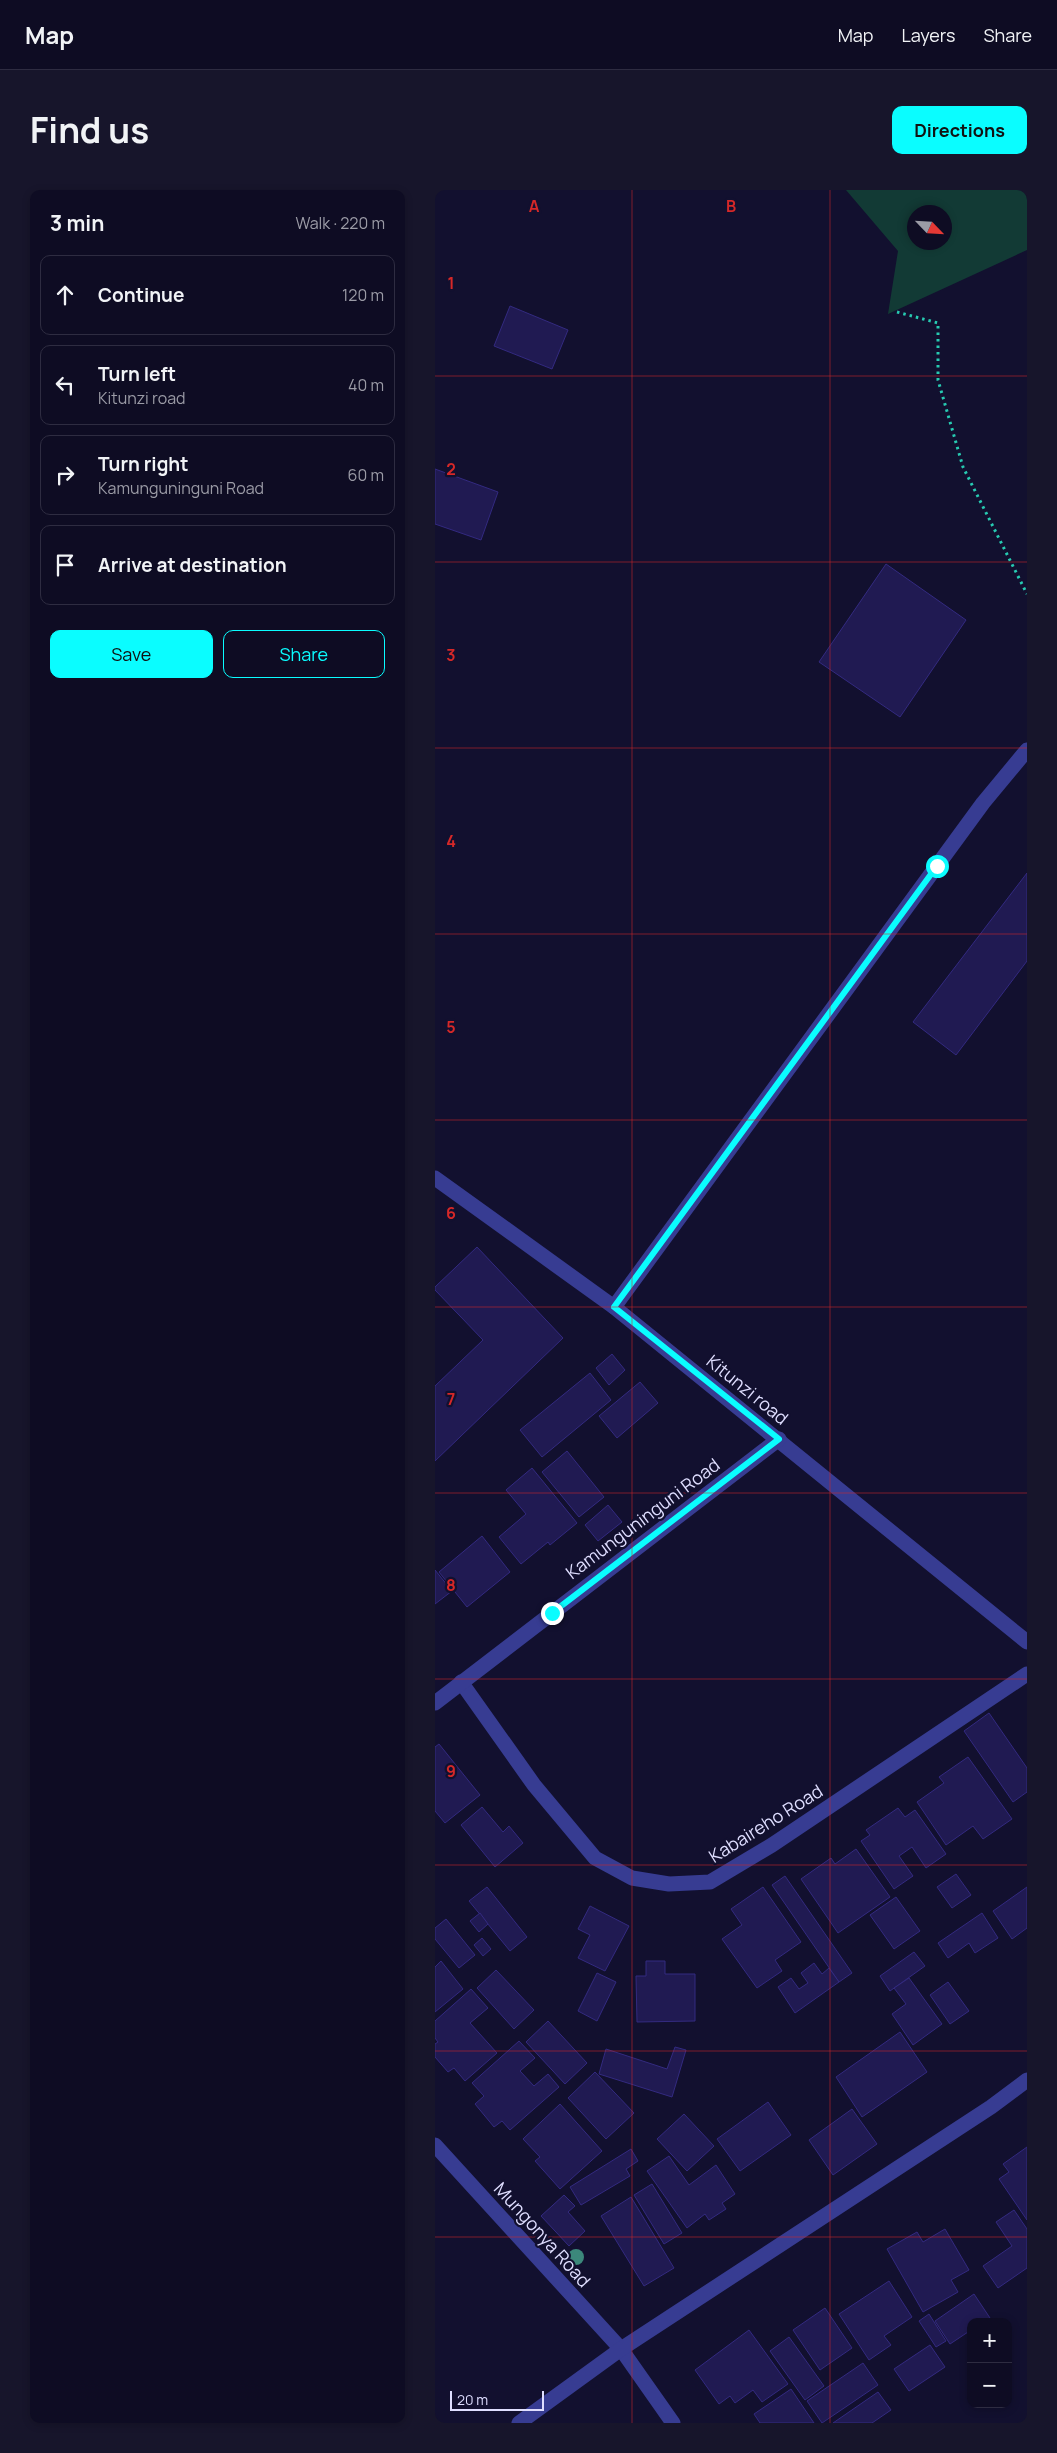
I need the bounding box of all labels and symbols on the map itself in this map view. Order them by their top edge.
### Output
text: A [529,195,540,217]
text: B [726,195,736,217]
north arrow [907,205,952,250]
text: 1 [447,272,455,294]
text: 2 [446,458,456,480]
text: 3 [446,644,456,666]
text: 4 [446,830,456,852]
route start [926,855,949,878]
text: 5 [446,1016,456,1038]
text: 6 [446,1202,456,1224]
street label: Kitunzi road [702,1349,793,1430]
text: 7 [447,1388,455,1410]
street label: Kamunguninguni Road [561,1452,724,1584]
text: 8 [446,1574,456,1596]
route end [541,1602,564,1625]
text: 9 [446,1760,456,1782]
street label: Kabaireho Road [704,1779,827,1868]
street label: Mungonya Road [489,2177,596,2292]
scale bar [450,2388,544,2411]

